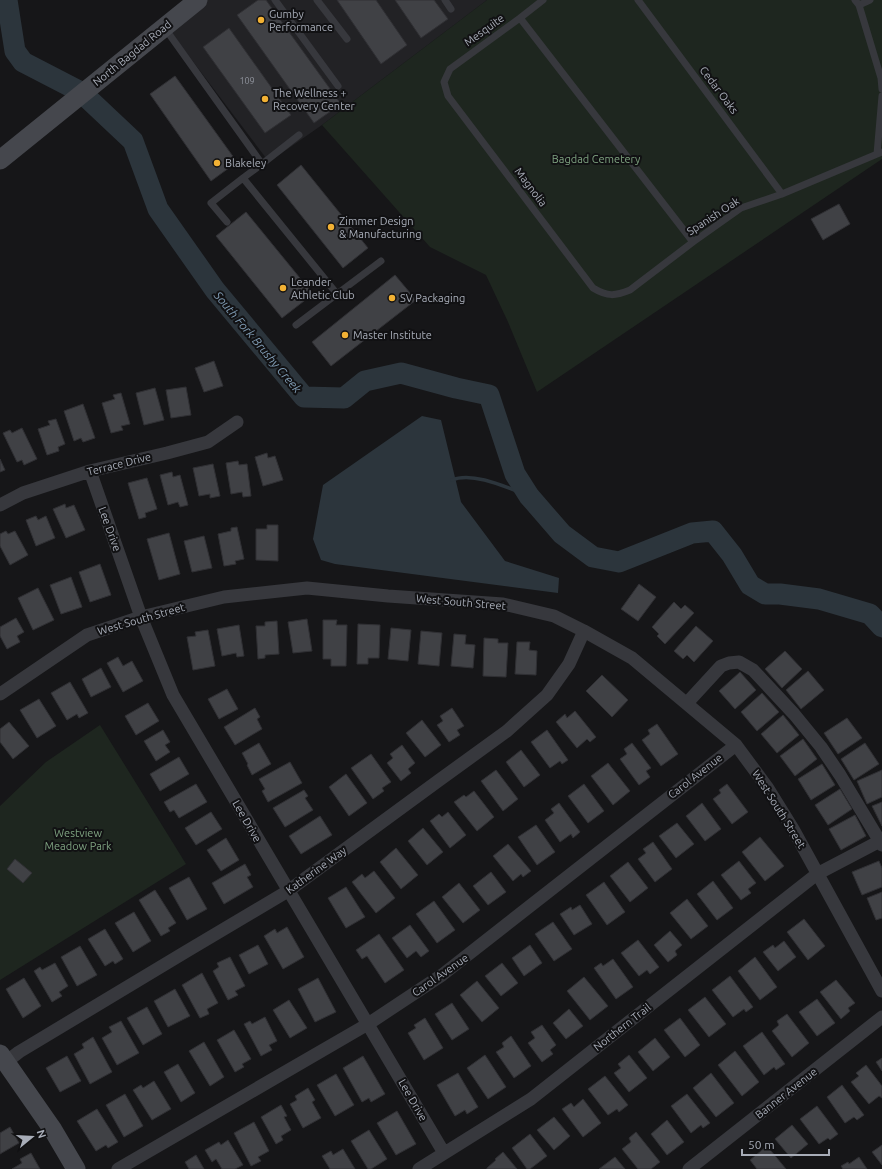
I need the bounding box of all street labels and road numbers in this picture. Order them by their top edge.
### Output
street label: Mesquite [462,12,506,48]
street label: North Bagdad Road [91,18,173,88]
street label: Cedar Oaks [697,64,741,116]
street label: Magnolia [513,165,549,209]
street label: Spanish Oak [685,194,742,237]
street label: Terrace Drive [86,450,152,478]
street label: Lee Drive [96,505,124,553]
street label: West South Street [416,592,507,612]
street label: West South Street [96,601,187,637]
street label: Carol Avenue [666,751,724,801]
street label: West South Street [750,768,808,851]
street label: Lee Drive [230,798,264,844]
street label: Katherine Way [283,844,349,896]
street label: Carol Avenue [410,951,470,999]
street label: Northern Trail [591,1001,653,1053]
street label: Banner Avenue [753,1065,819,1121]
street label: Lee Drive [396,1077,430,1123]

